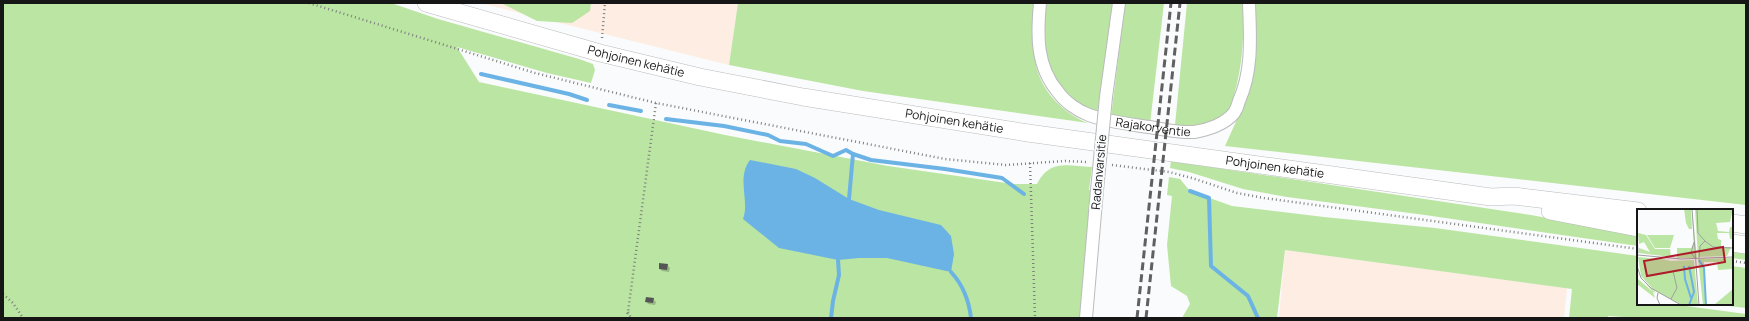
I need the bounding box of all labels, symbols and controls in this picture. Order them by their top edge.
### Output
street label: Pohjoinen kehätie [586,41,686,81]
street label: Pohjoinen kehätie [904,104,1005,137]
street label: Rajakorventie [1114,113,1191,140]
street label: Radanvarsitie [1087,134,1110,210]
street label: Pohjoinen kehätie [1225,151,1325,182]
inset map [1637,209,1733,305]

